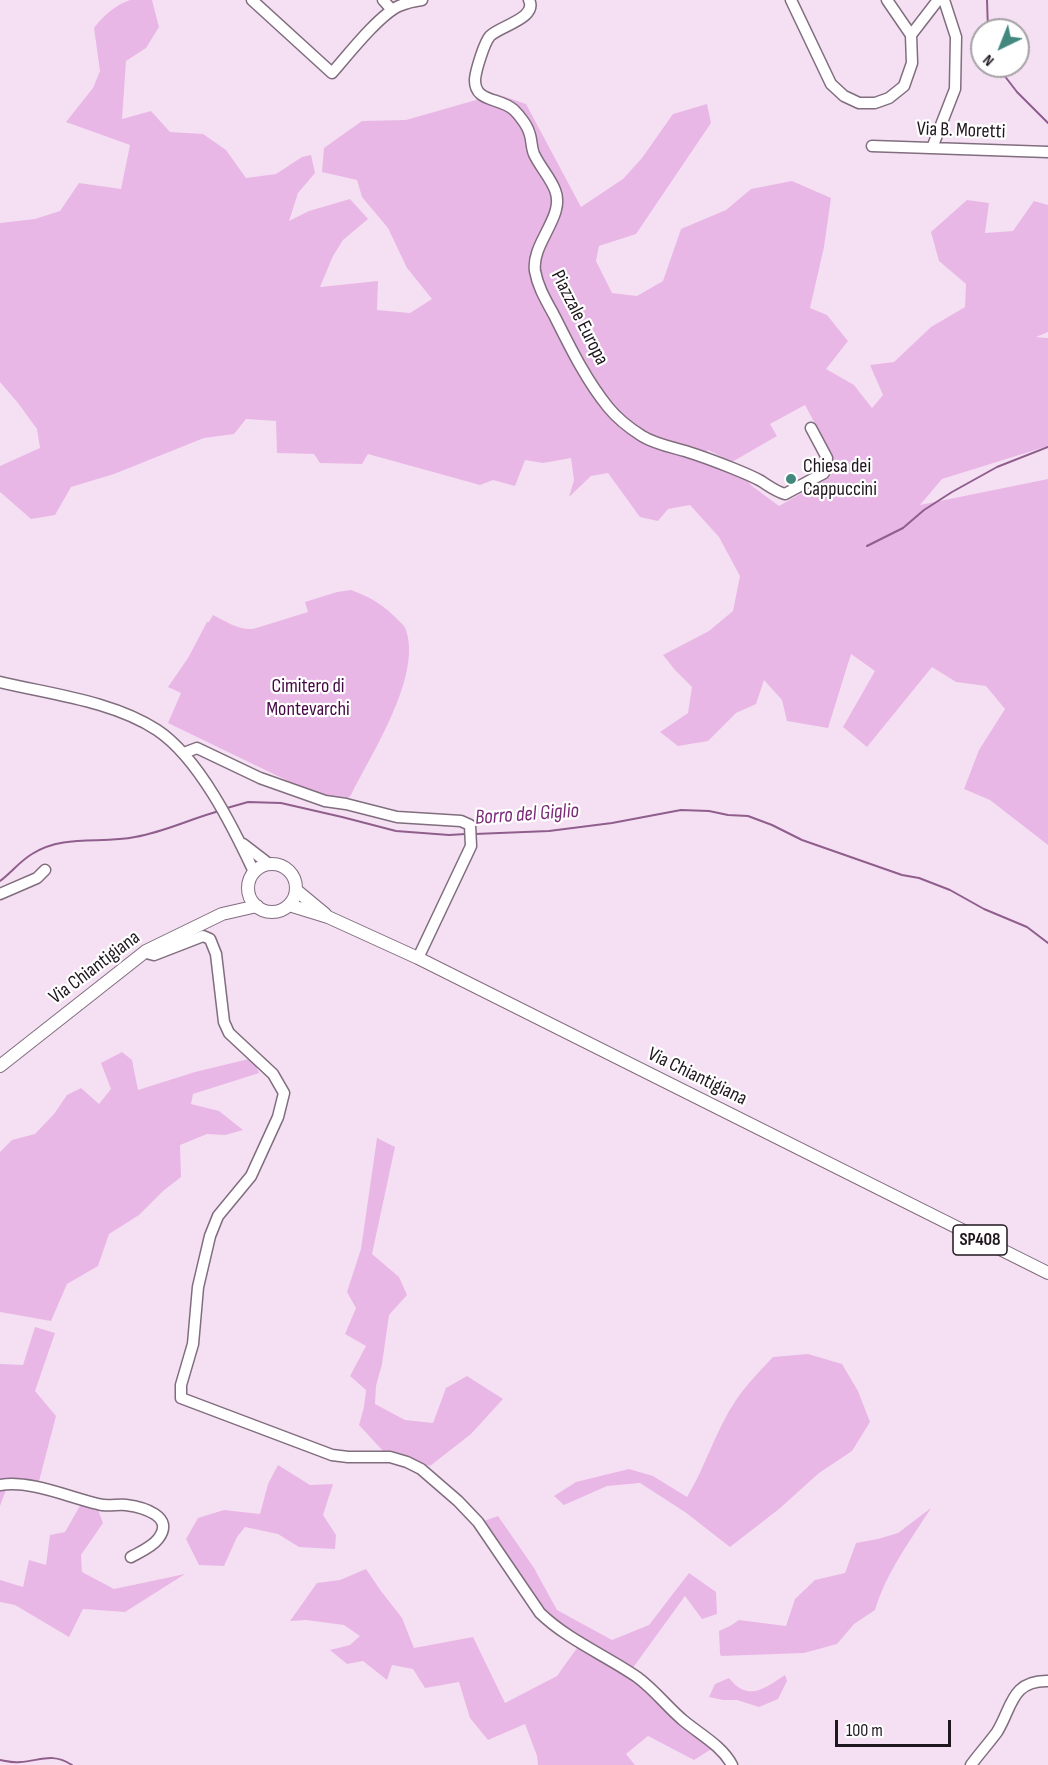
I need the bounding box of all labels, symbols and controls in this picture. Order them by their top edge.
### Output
north arrow [970,18,1030,78]
text: N [979,50,998,70]
street label: Via B. Moretti [916,117,1006,145]
street label: Piazzale Europa [545,267,613,369]
place label: Chiesa dei Cappuccini [803,455,877,502]
marker: Chiesa dei Cappuccini [784,472,798,486]
park label: Cimitero di Montevarchi [266,675,350,722]
water label: Borro del Giglio [474,799,580,831]
street label: Via Chiantigiana [45,926,145,1010]
street label: Via Chiantigiana [643,1043,751,1111]
road number: SP408 [953,1225,1007,1255]
scale bar [838,1708,954,1746]
text: 100 m [846,1720,883,1741]

